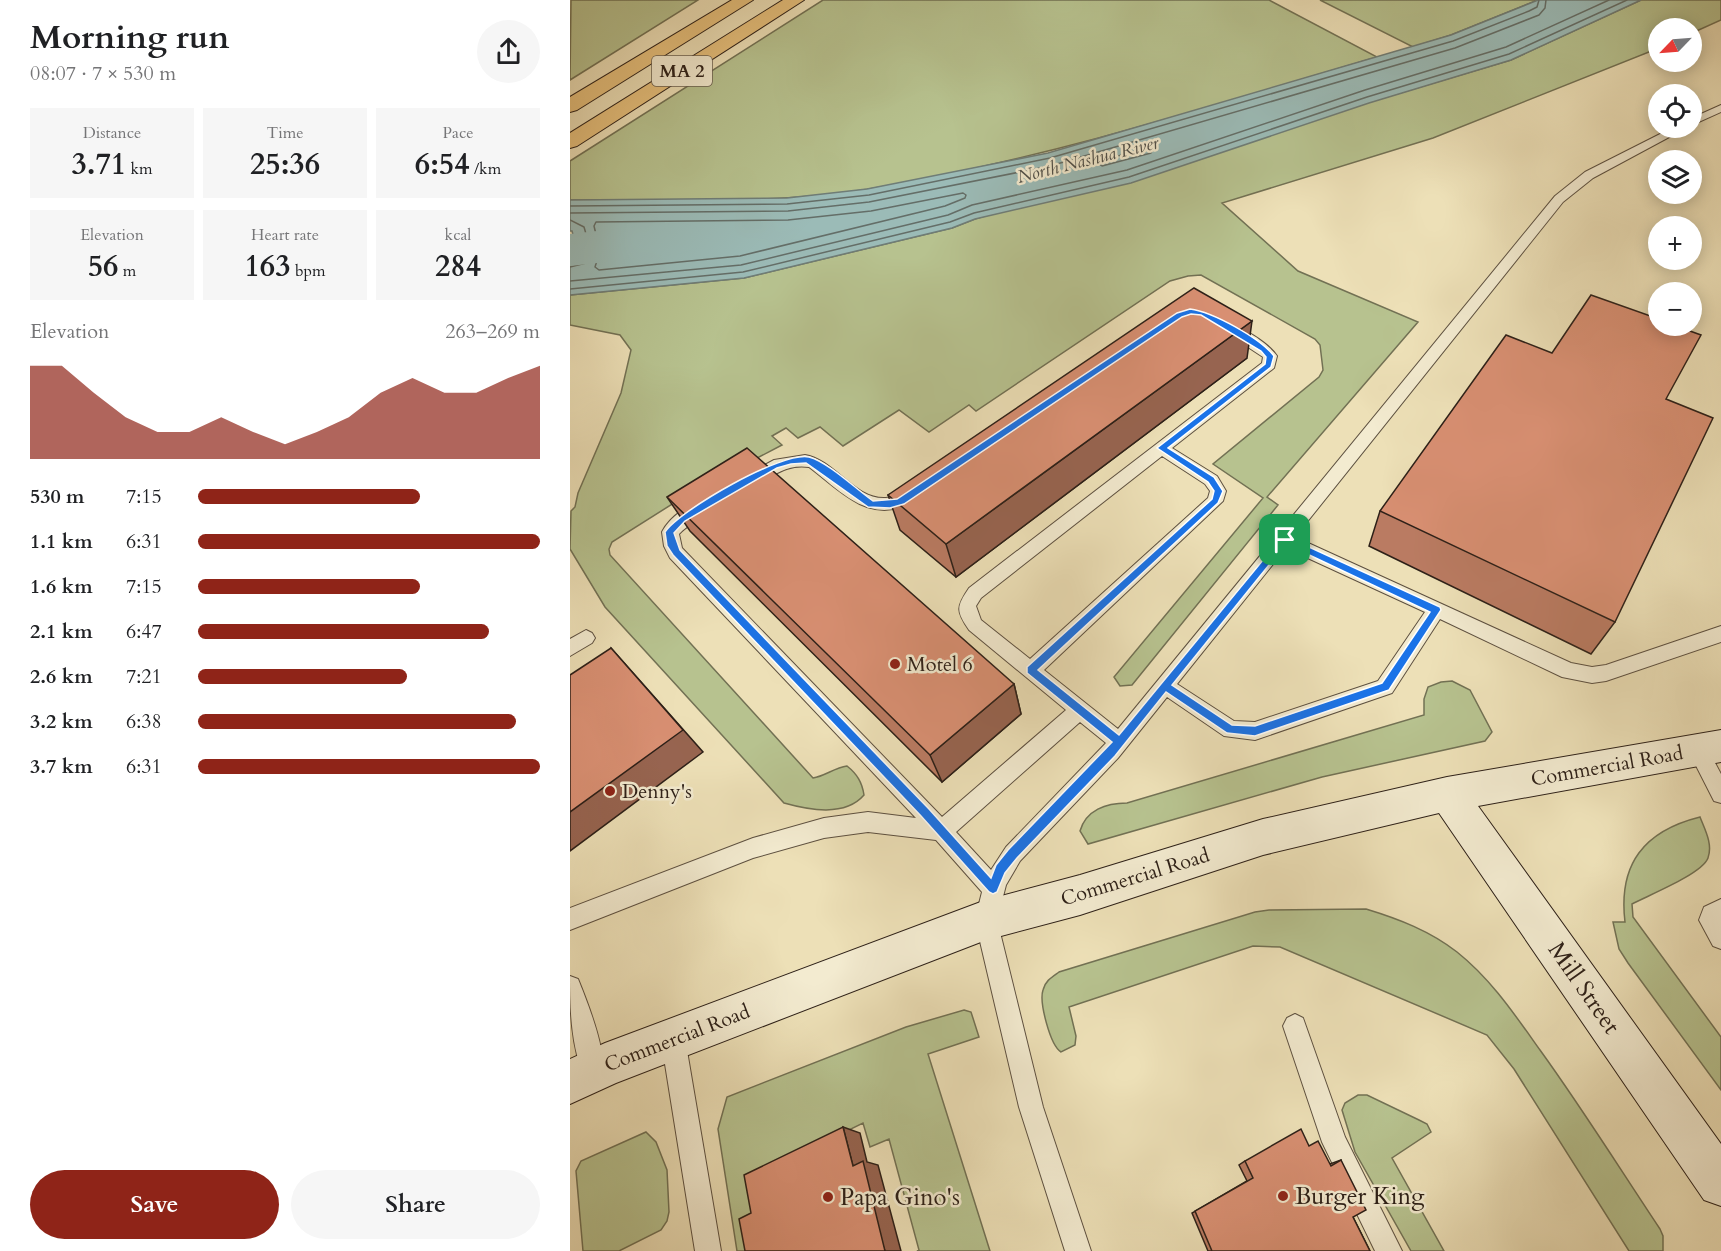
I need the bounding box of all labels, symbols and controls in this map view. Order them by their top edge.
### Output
text: Morning run [30,15,230,60]
north arrow [1648,18,1702,72]
map controls [1648,18,1702,336]
button: share [477,20,540,83]
road number: MA 2 [652,56,712,86]
text: 08:07 · 7 × 530 m [30,60,176,87]
button: locate [1648,84,1702,138]
text: Distance [83,122,141,144]
text: Time [266,122,304,144]
text: Pace [443,122,473,144]
water label: North Nashua River [1015,130,1163,190]
text: 3.71 [71,144,126,185]
text: 25:36 [250,144,320,185]
text: 6:54 [415,144,470,185]
button: layers [1648,150,1702,204]
text: km [126,158,153,180]
text: /km [470,158,501,180]
button: + [1648,216,1702,270]
text: Elevation [80,224,144,246]
text: Heart rate [251,224,319,246]
text: kcal [445,224,471,246]
text: 56 [88,246,118,287]
text: 163 [244,246,291,287]
text: 284 [435,246,481,287]
text: m [118,260,136,282]
text: bpm [291,260,326,282]
button: − [1648,282,1702,336]
text: Elevation [30,318,109,345]
text: 263–269 m [445,318,540,345]
text: 530 m [30,483,85,510]
text: 7:15 [126,483,162,510]
pin [1259,514,1310,565]
icon: arrive [1268,523,1301,556]
text: 1.1 km [30,528,93,555]
text: 6:31 [126,528,162,555]
text: 1.6 km [30,573,93,600]
text: 7:15 [126,573,162,600]
text: 2.1 km [30,618,93,645]
text: 6:47 [126,618,162,645]
place label: Motel 6 [907,651,973,678]
marker: Motel 6 [888,657,902,671]
text: 2.6 km [30,663,93,690]
text: 7:21 [126,663,162,690]
text: 3.2 km [30,708,93,735]
text: 6:38 [126,708,162,735]
street label: Commercial Road [1529,739,1686,793]
text: 3.7 km [30,753,93,780]
text: 6:31 [126,753,162,780]
place label: Denny's [622,778,692,805]
marker: Denny's [603,784,617,798]
street label: Commercial Road [1057,841,1213,912]
street label: Mill Street [1540,935,1628,1041]
street label: Commercial Road [600,998,754,1078]
button: Save [30,1170,279,1239]
button: Share [291,1170,540,1239]
place label: Burger King [1295,1180,1425,1213]
place label: Papa Gino's [840,1181,960,1214]
marker: Burger King [1276,1189,1290,1203]
marker: Papa Gino's [821,1190,835,1204]

